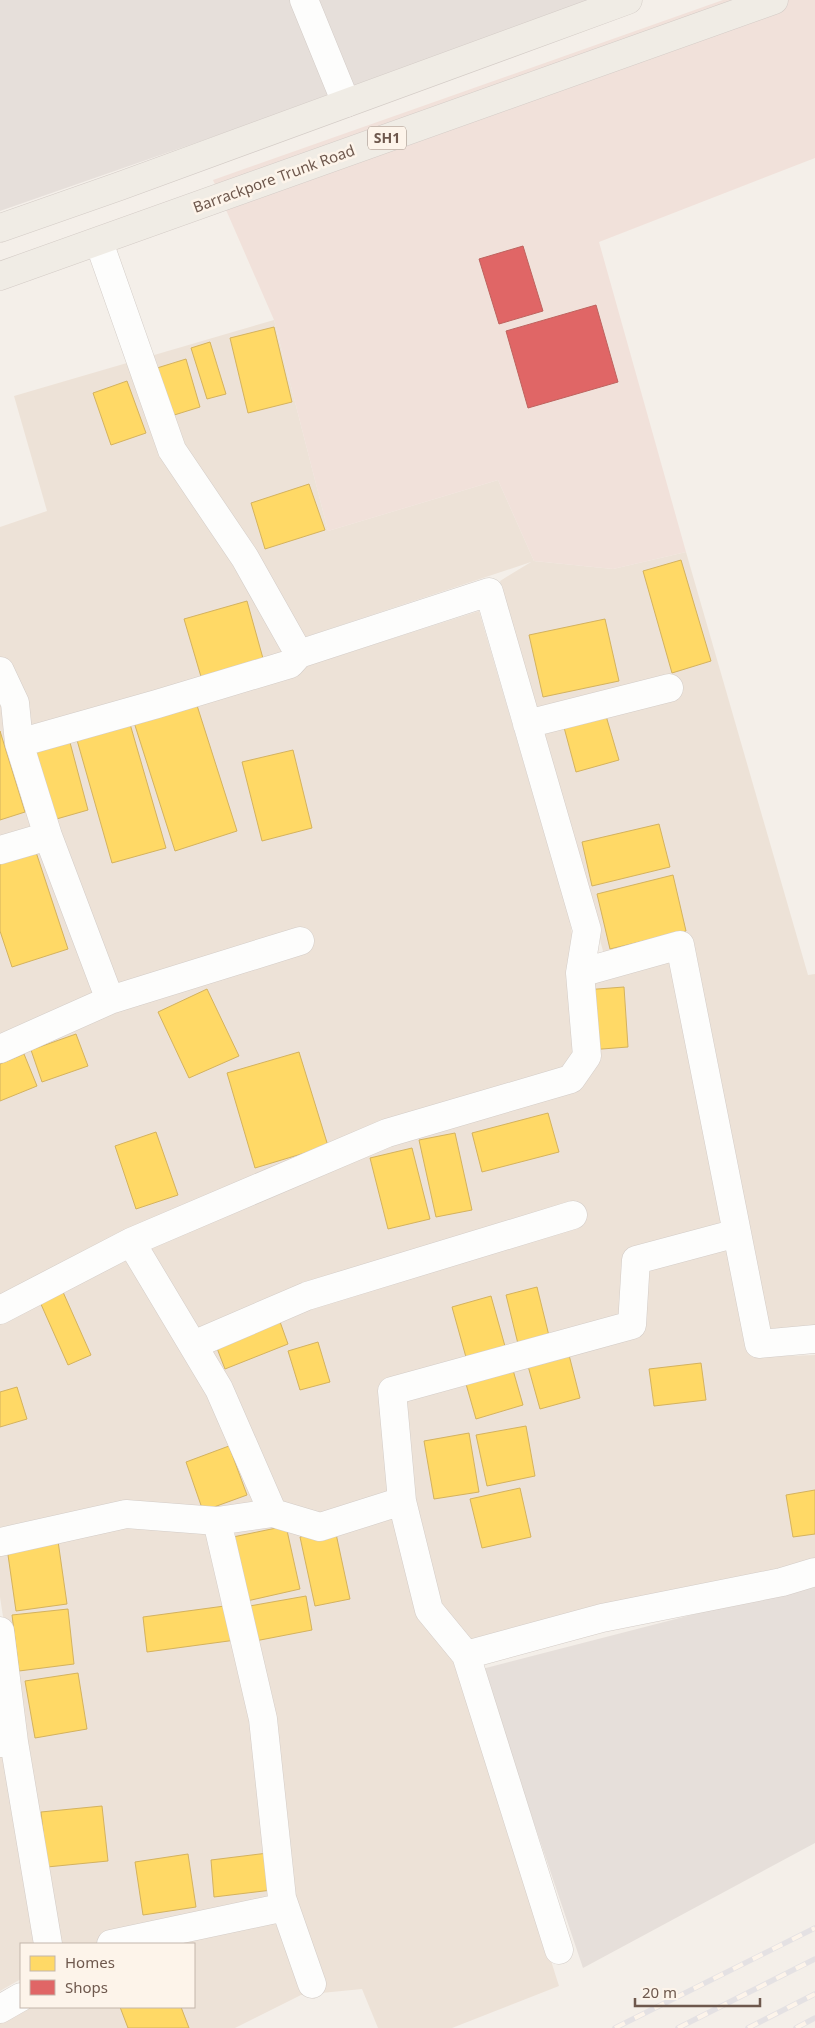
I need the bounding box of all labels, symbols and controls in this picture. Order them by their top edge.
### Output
road number: SH1 [368,126,406,150]
street label: Barrackpore Trunk Road [190,139,357,217]
legend [20,1943,195,2008]
text: Homes [65,1952,115,1972]
scale bar [635,1976,760,2008]
text: Shops [65,1977,108,1997]
text: 20 m [642,1982,677,2002]

